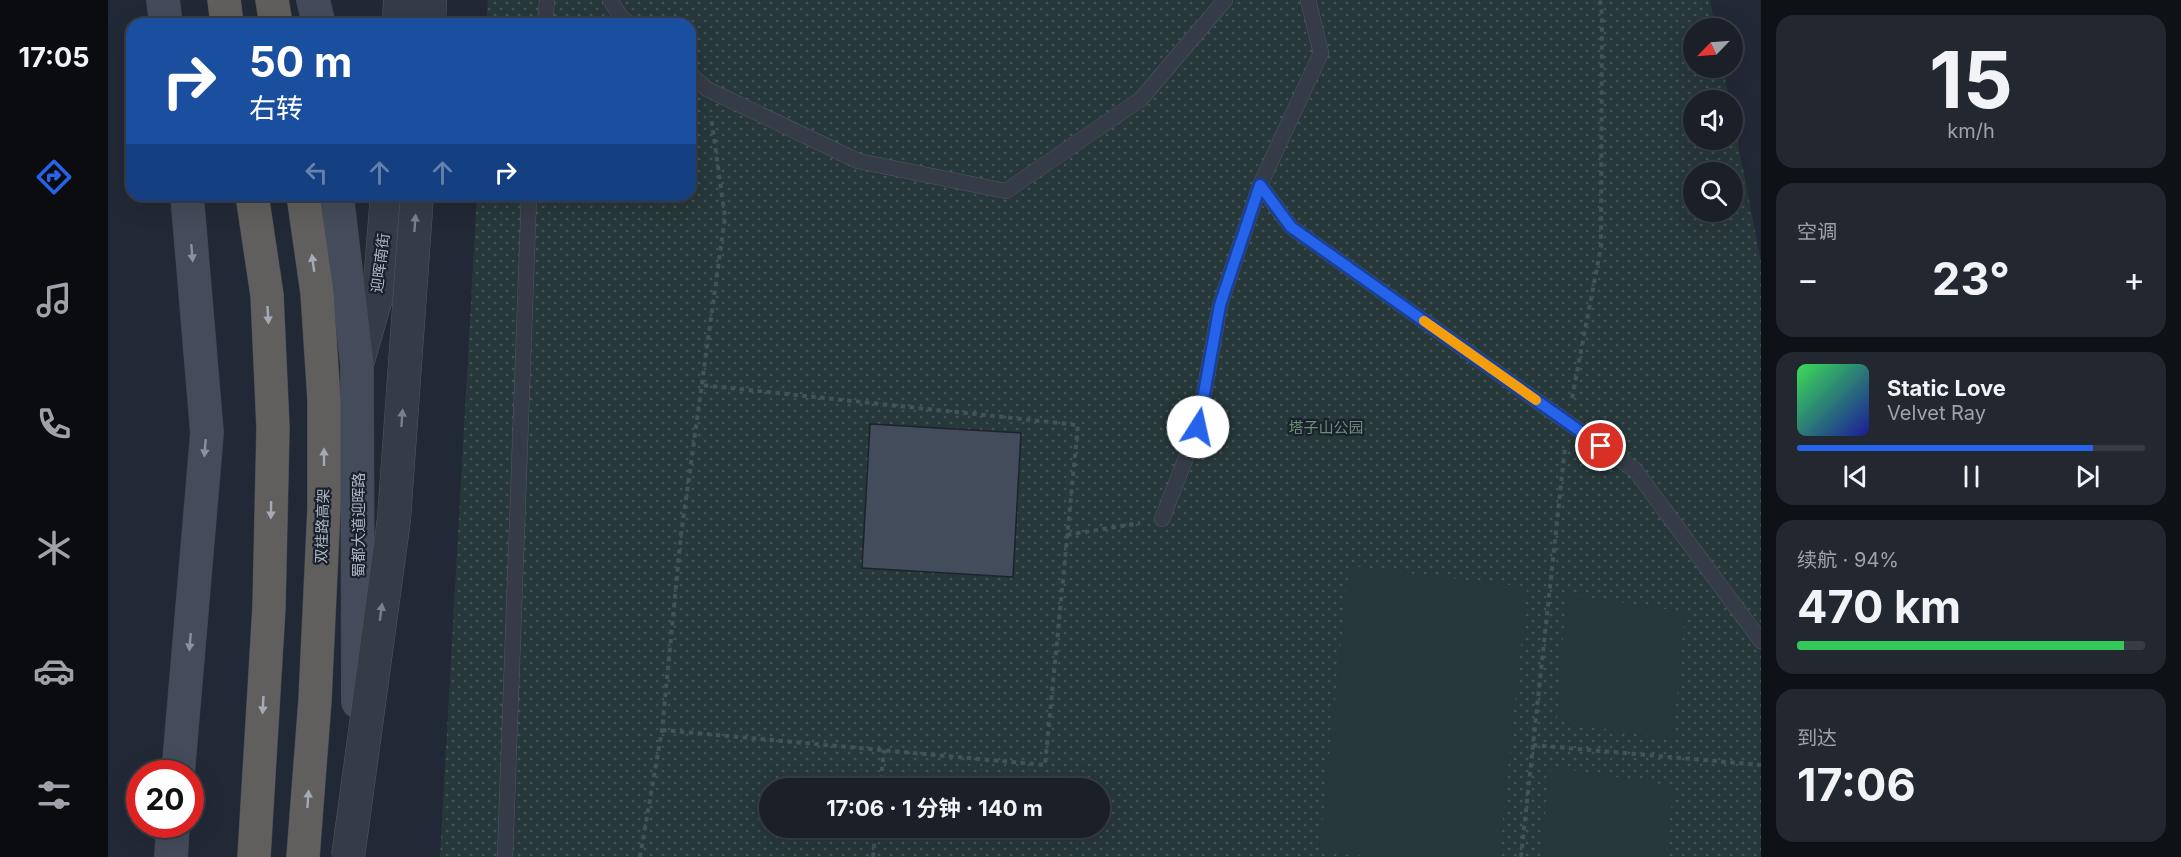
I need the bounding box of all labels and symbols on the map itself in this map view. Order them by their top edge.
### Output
north arrow [1683,18,1743,78]
one-way arrow [411,214,420,233]
street label: 迎晖南街 [367,232,393,294]
one-way arrow [187,244,197,263]
one-way arrow [308,253,317,272]
one-way arrow [263,306,272,325]
position arrow [1166,395,1230,459]
one-way arrow [397,408,406,427]
park label: 塔子山公园 [1288,418,1364,437]
pin [1575,420,1626,471]
one-way arrow [201,438,210,457]
one-way arrow [319,448,329,467]
street label: 蜀都大道迎晖路 [349,472,368,578]
street label: 双桂路高架 [311,488,333,564]
one-way arrow [266,501,276,520]
one-way arrow [377,602,386,621]
one-way arrow [185,633,194,652]
one-way arrow [258,696,267,715]
speed limit sign: 20 [126,760,204,838]
one-way arrow [303,789,313,808]

